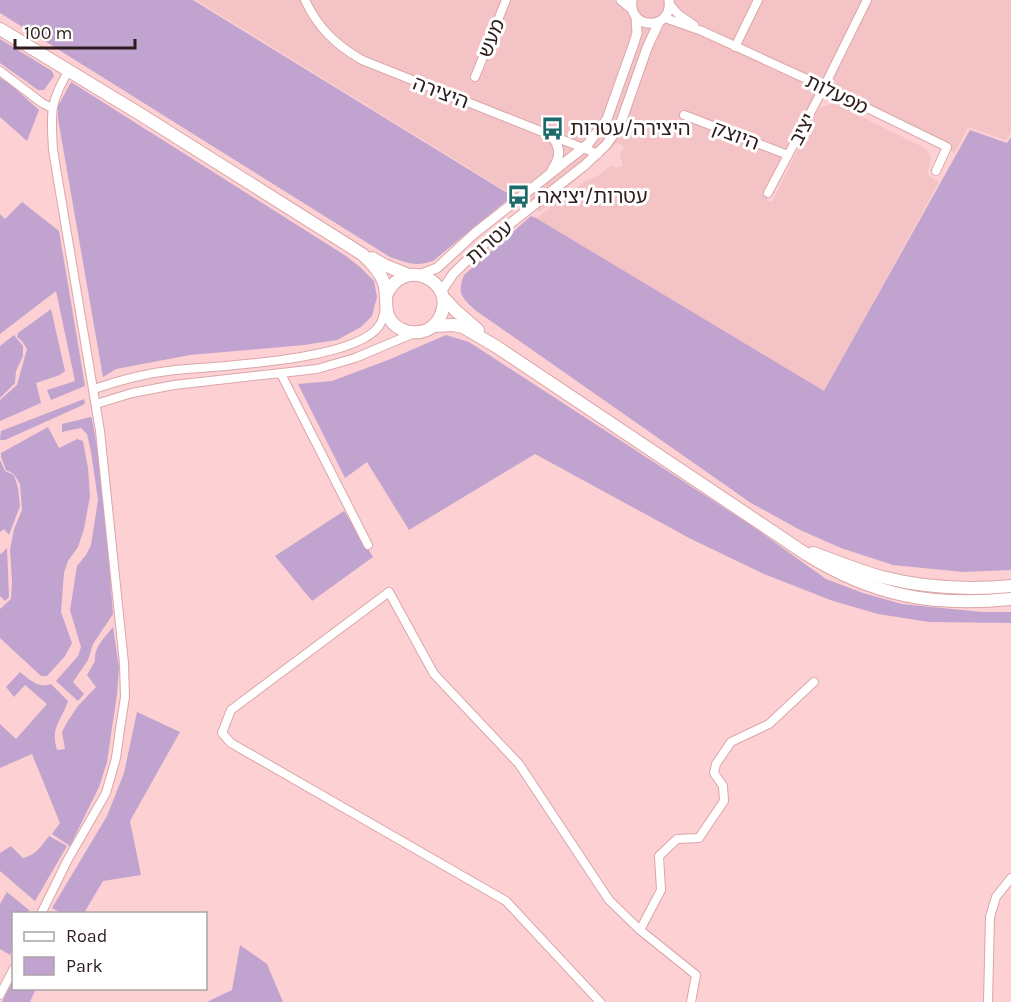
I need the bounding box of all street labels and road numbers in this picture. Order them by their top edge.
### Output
street label: מעש [473,15,510,61]
street label: מפעלות [802,69,872,119]
street label: היצירה [410,71,472,114]
street label: יציב [785,109,820,149]
street label: היוצק [709,116,762,155]
street label: עטרות [461,216,517,269]

